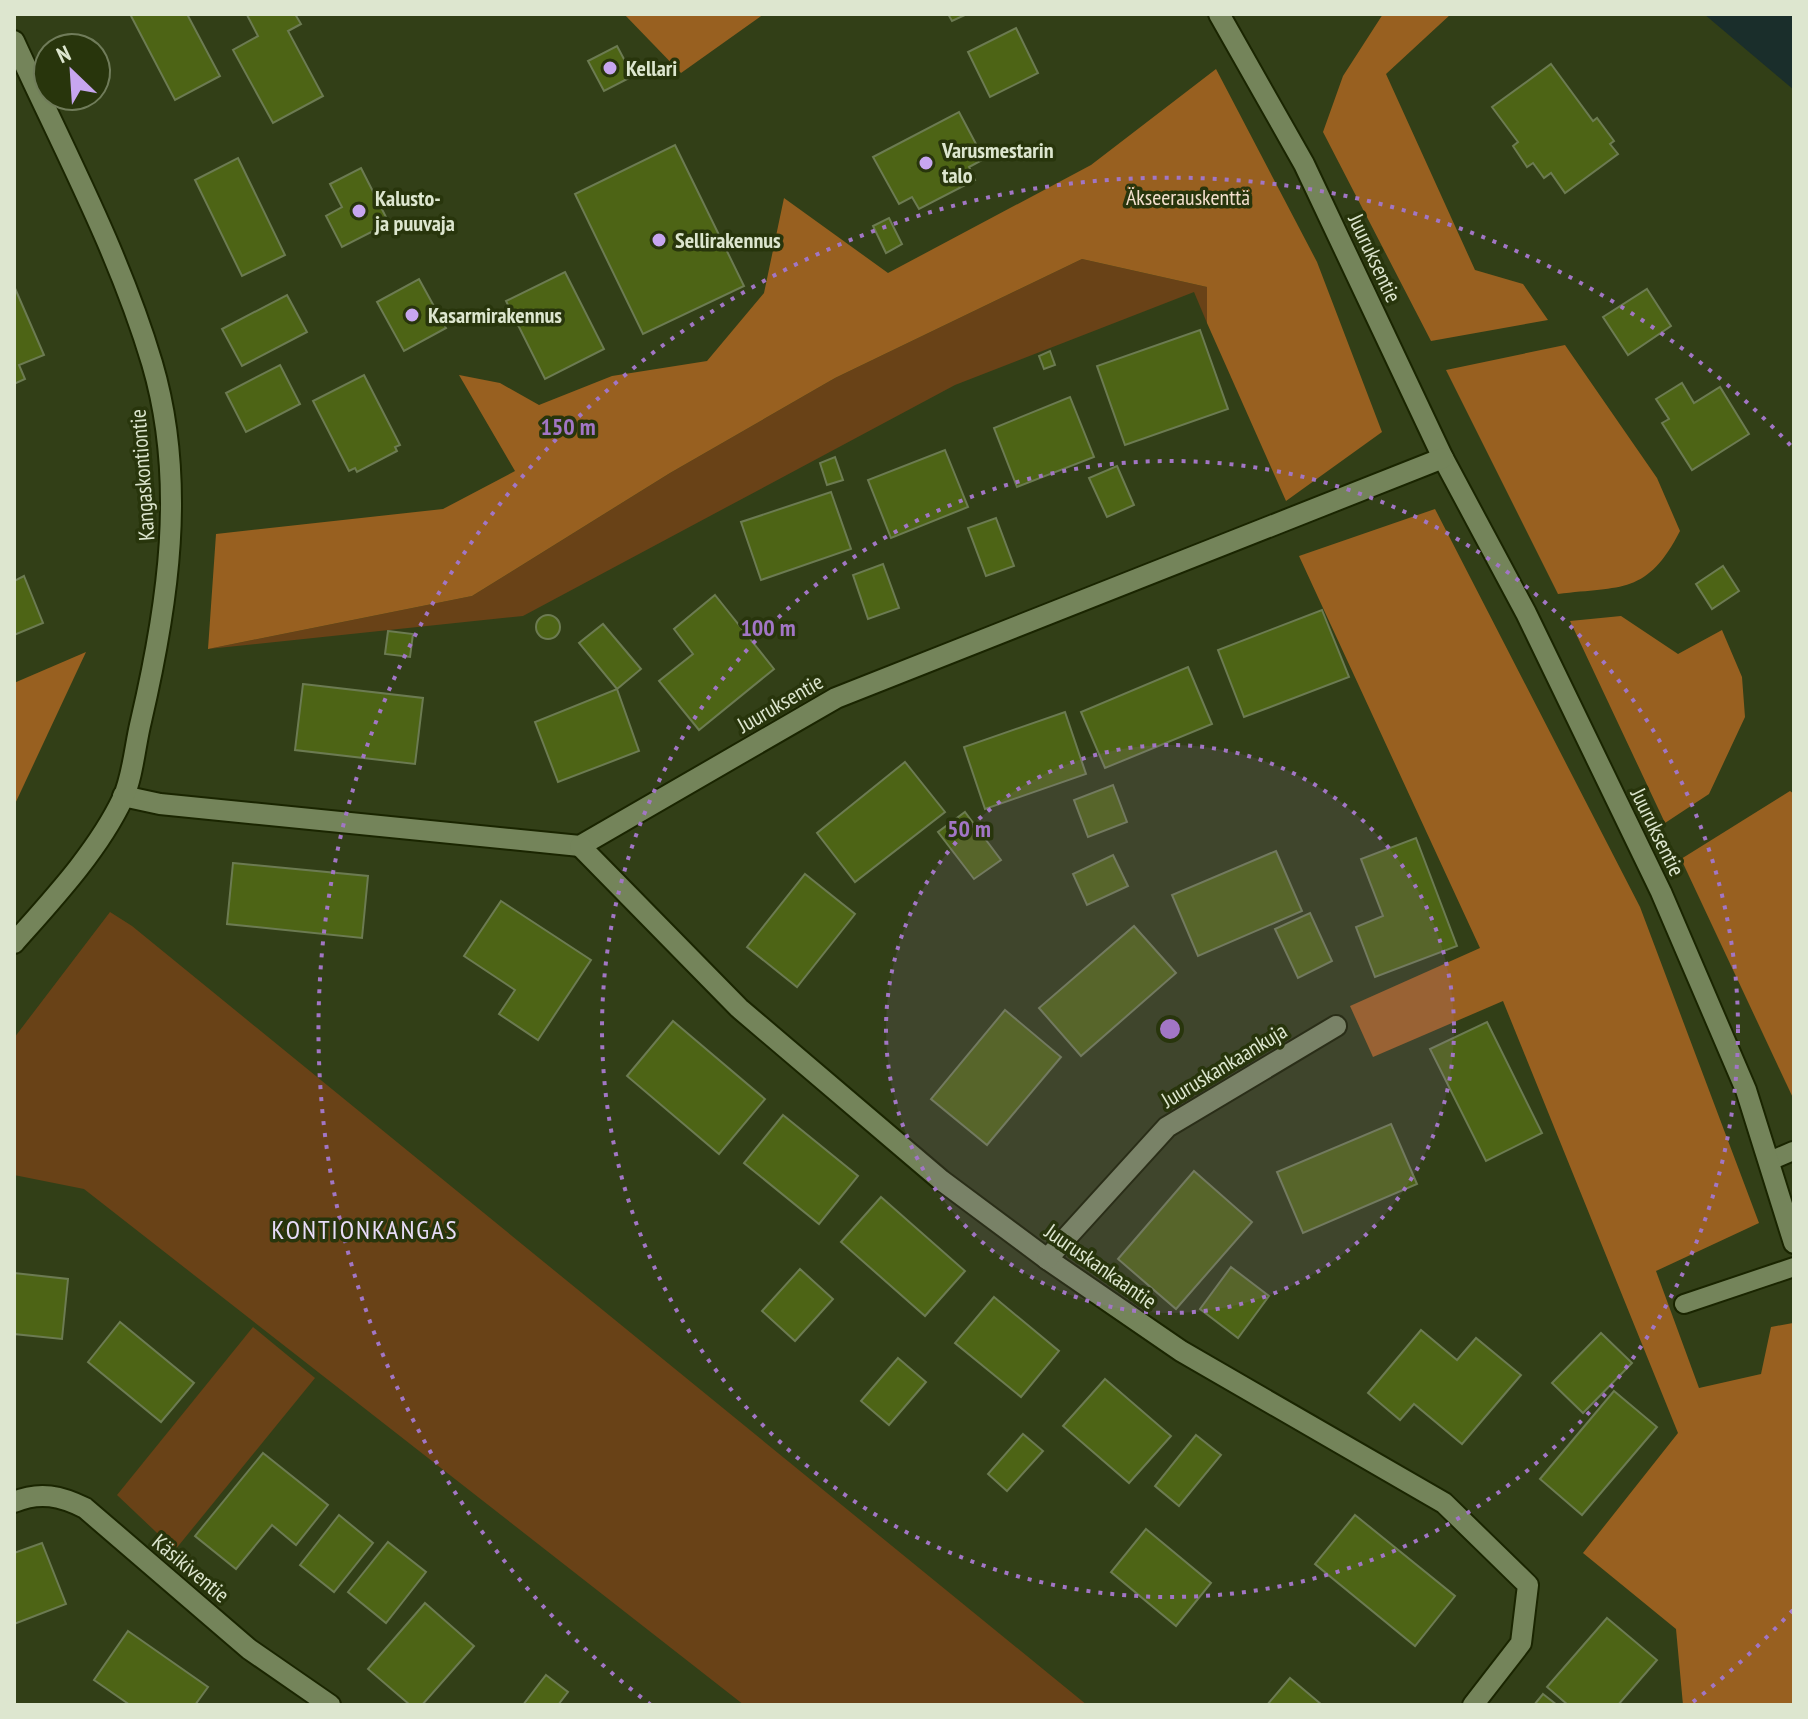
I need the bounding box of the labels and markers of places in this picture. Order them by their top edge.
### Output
place label: Kellari [626,54,677,82]
marker: Kellari [601,59,619,77]
place label: Varusmestarin talo [941,136,1054,189]
marker: Varusmestarin talo [917,154,935,172]
place label: Kalusto- ja puuvaja [374,184,455,237]
marker: Kalusto- ja puuvaja [350,202,368,220]
place label: Sellirakennus [675,226,781,254]
marker: Sellirakennus [650,231,668,249]
place label: Kasarmirakennus [428,301,562,329]
marker: Kasarmirakennus [403,306,421,324]
centre of rings [1156,1015,1184,1043]

